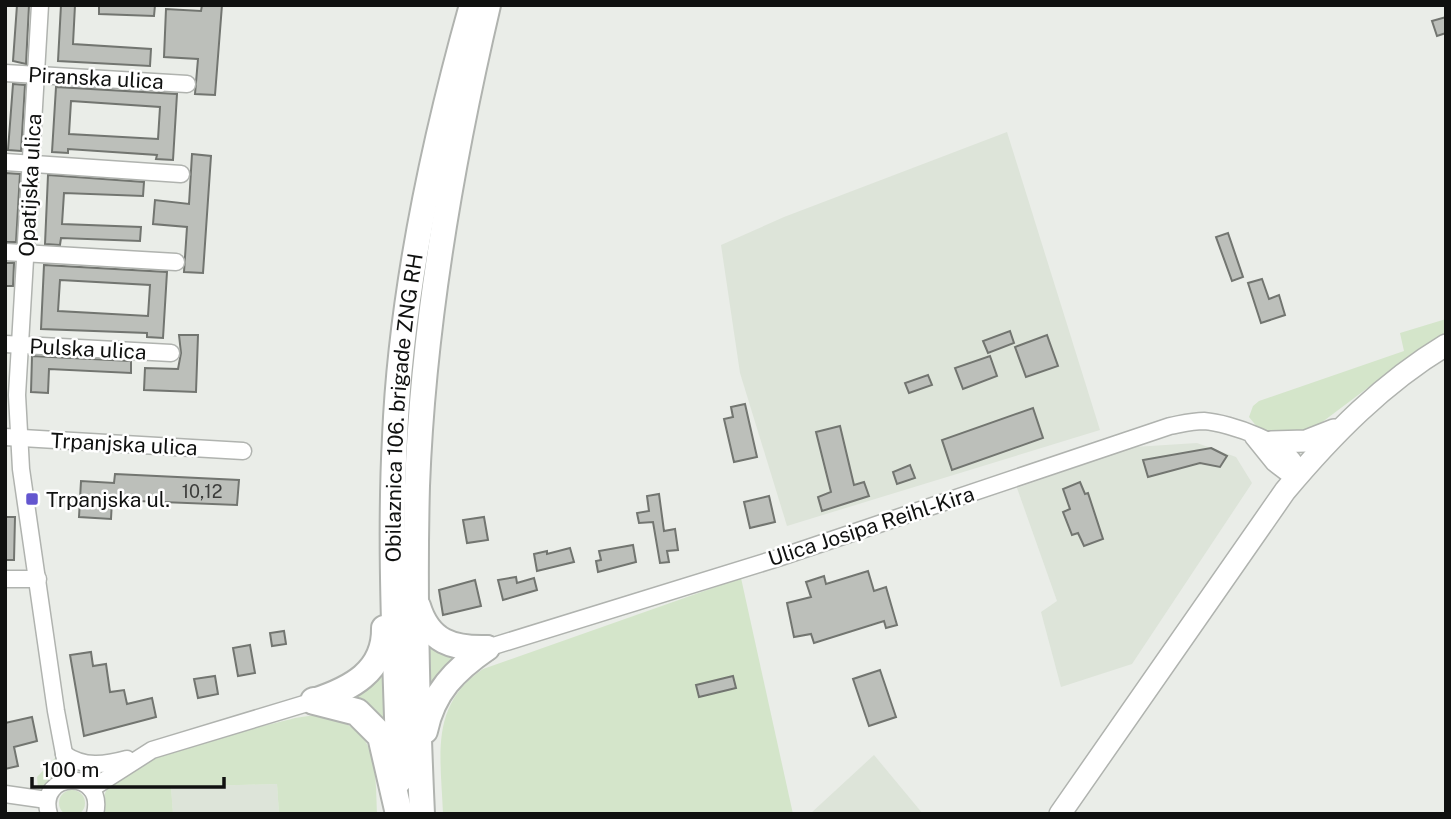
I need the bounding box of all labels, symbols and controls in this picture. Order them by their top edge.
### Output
street label: Piranska ulica [28,62,164,94]
street label: Opatijska ulica [14,113,46,257]
street label: Obilaznica 106. brigade ZNG RH [380,251,427,562]
street label: Pulska ulica [29,333,147,365]
street label: Trpanjska ulica [50,428,198,460]
house number: 10,12 [182,481,222,502]
street label: Ulica Josipa Reihl-Kira [765,481,977,571]
place label: Trpanjska ul. [46,487,170,512]
marker: Trpanjska ul. [24,491,40,507]
scale bar [32,746,224,790]
text: 100 m [42,757,99,782]

